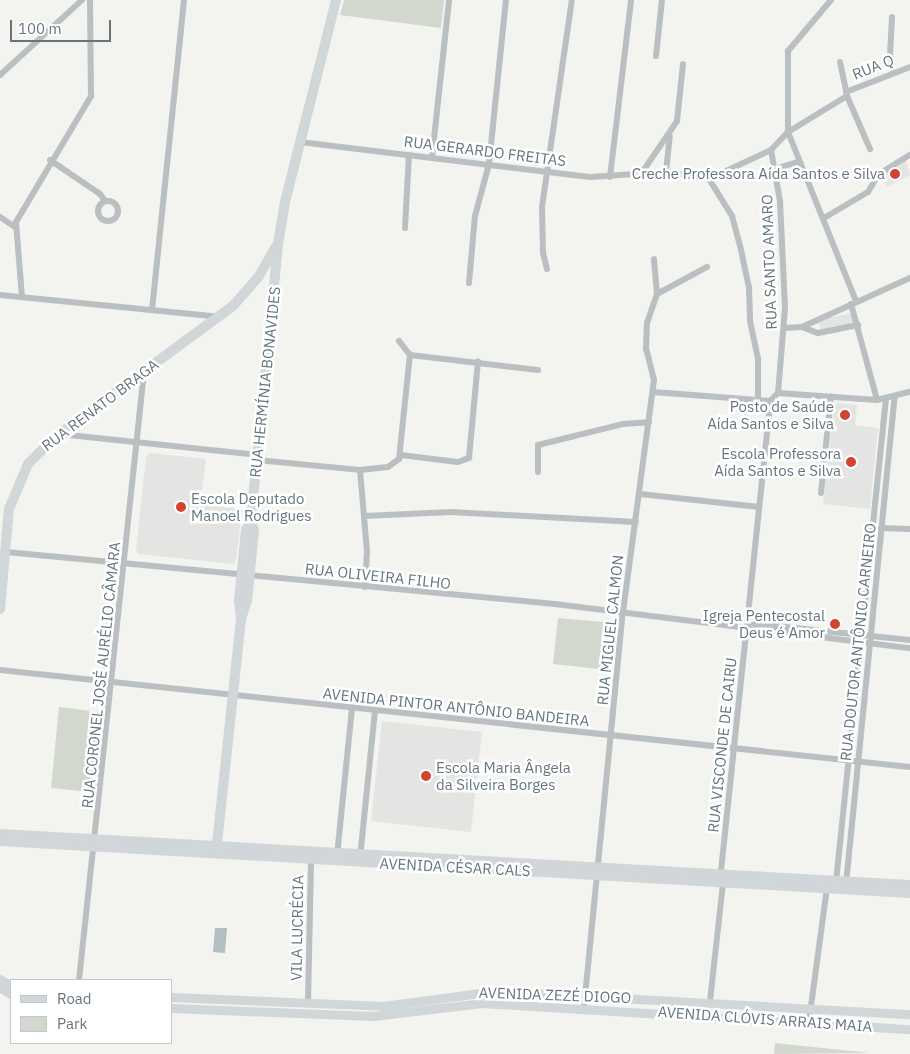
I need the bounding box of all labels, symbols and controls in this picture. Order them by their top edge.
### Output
scale bar [12,10,114,42]
text: 100 m [18,19,62,38]
street label: RUA Q [850,51,896,83]
street label: RUA GERARDO FREITAS [403,132,567,170]
place label: Creche Professora Aída Santos e Silva [632,165,885,183]
marker: Creche Professora Aída Santos e Silva [889,168,901,180]
street label: RUA SANTO AMARO [758,194,780,330]
street label: RUA HERMÍNIA BONAVIDES [246,286,284,478]
street label: RUA RENATO BRAGA [38,355,162,455]
place label: Posto de Saúde Aída Santos e Silva [707,397,834,432]
marker: Posto de Saúde Aída Santos e Silva [838,408,852,422]
place label: Escola Professora Aída Santos e Silva [714,444,841,479]
marker: Escola Professora Aída Santos e Silva [845,456,857,468]
place label: Escola Deputado Manoel Rodrigues [191,489,312,524]
marker: Escola Deputado Manoel Rodrigues [175,501,187,513]
street label: RUA DOUTOR ANTÔNIO CARNEIRO [837,522,879,762]
street label: RUA CORONEL JOSÉ AURÉLIO CÂMARA [78,541,124,809]
street label: RUA MIGUEL CALMON [593,554,627,706]
street label: RUA OLIVEIRA FILHO [304,559,452,593]
place label: Igreja Pentecostal Deus é Amor [703,606,825,641]
marker: Igreja Pentecostal Deus é Amor [829,618,841,630]
street label: RUA VISCONDE DE CAIRU [704,657,740,833]
street label: AVENIDA PINTOR ANTÔNIO BANDEIRA [322,684,590,730]
place label: Escola Maria Ângela da Silveira Borges [436,758,571,793]
marker: Escola Maria Ângela da Silveira Borges [420,770,432,782]
street label: AVENIDA CÉSAR CALS [379,854,531,880]
street label: VILA LUCRÉCIA [287,875,307,981]
legend [10,979,172,1044]
street label: AVENIDA ZEZÉ DIOGO [478,983,632,1007]
text: Road [57,989,92,1008]
street label: AVENIDA CLÓVIS ARRAIS MAIA [657,1003,873,1035]
text: Park [57,1014,87,1033]

